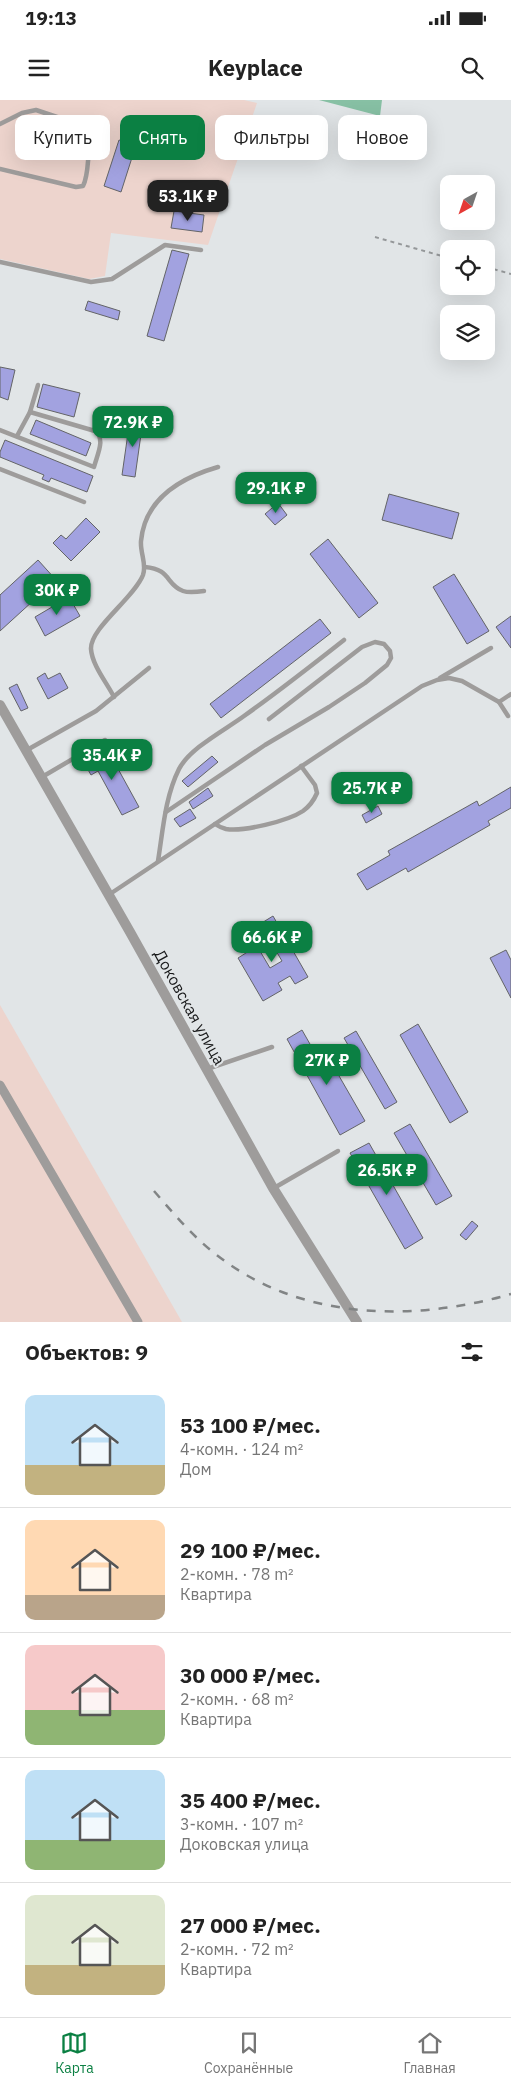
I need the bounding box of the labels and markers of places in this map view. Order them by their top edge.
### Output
pin: 53.1K ₽ [142,180,234,222]
pin: 72.9K ₽ [87,406,179,448]
pin: 29.1K ₽ [230,472,322,514]
pin: 30K ₽ [22,574,92,616]
pin: 35.4K ₽ [66,738,158,781]
pin: 25.7K ₽ [326,772,418,814]
pin: 66.6K ₽ [226,920,318,963]
pin: 27K ₽ [292,1044,362,1086]
pin: 26.5K ₽ [341,1154,433,1196]

